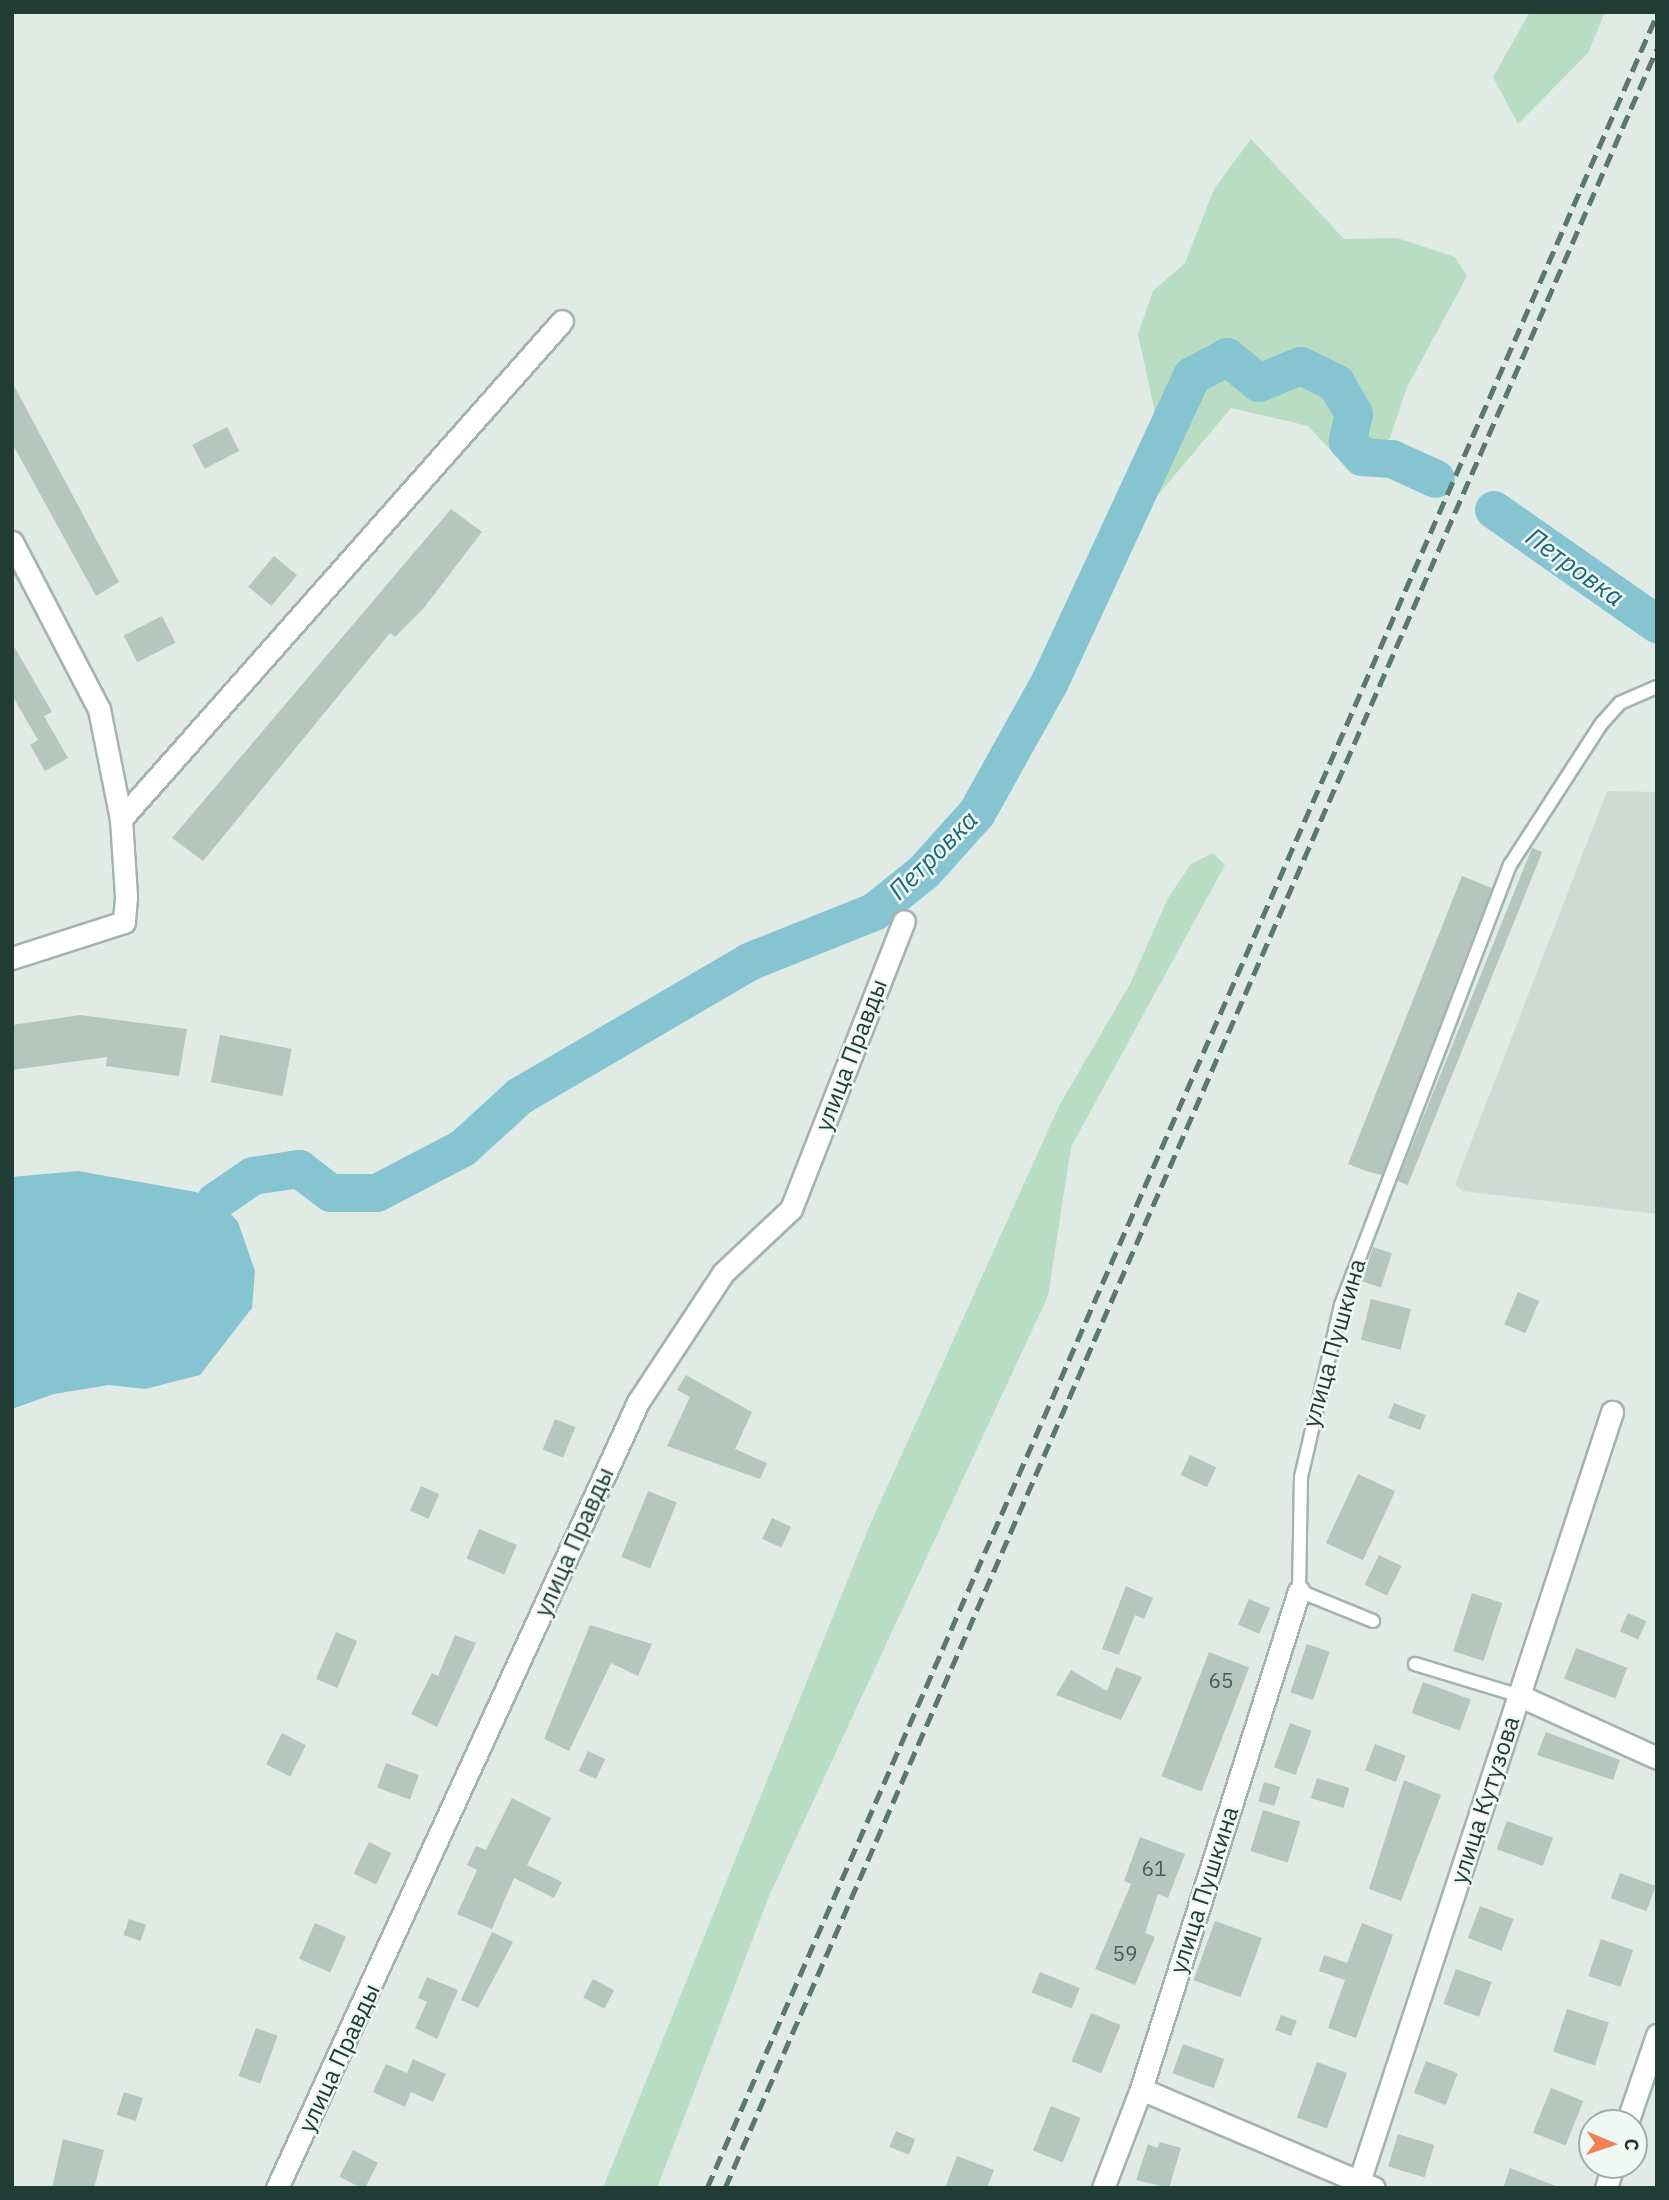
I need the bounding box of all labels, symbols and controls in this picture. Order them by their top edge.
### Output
water label: Петровка [1520,521,1630,613]
water label: Петровка [882,804,984,906]
street label: улица Правды [809,975,893,1135]
street label: улица Пушкина [1296,1255,1372,1431]
street label: улица Правды [528,1463,620,1621]
house number: 65 [1208,1667,1234,1693]
street label: улица Кутузова [1444,1713,1526,1887]
street label: улица Пушкина [1163,1803,1245,1977]
house number: 61 [1141,1855,1167,1881]
house number: 59 [1112,1940,1138,1966]
street label: улица Правды [292,1979,386,2137]
north arrow [1578,2109,1648,2179]
text: С [1620,2138,1644,2151]

